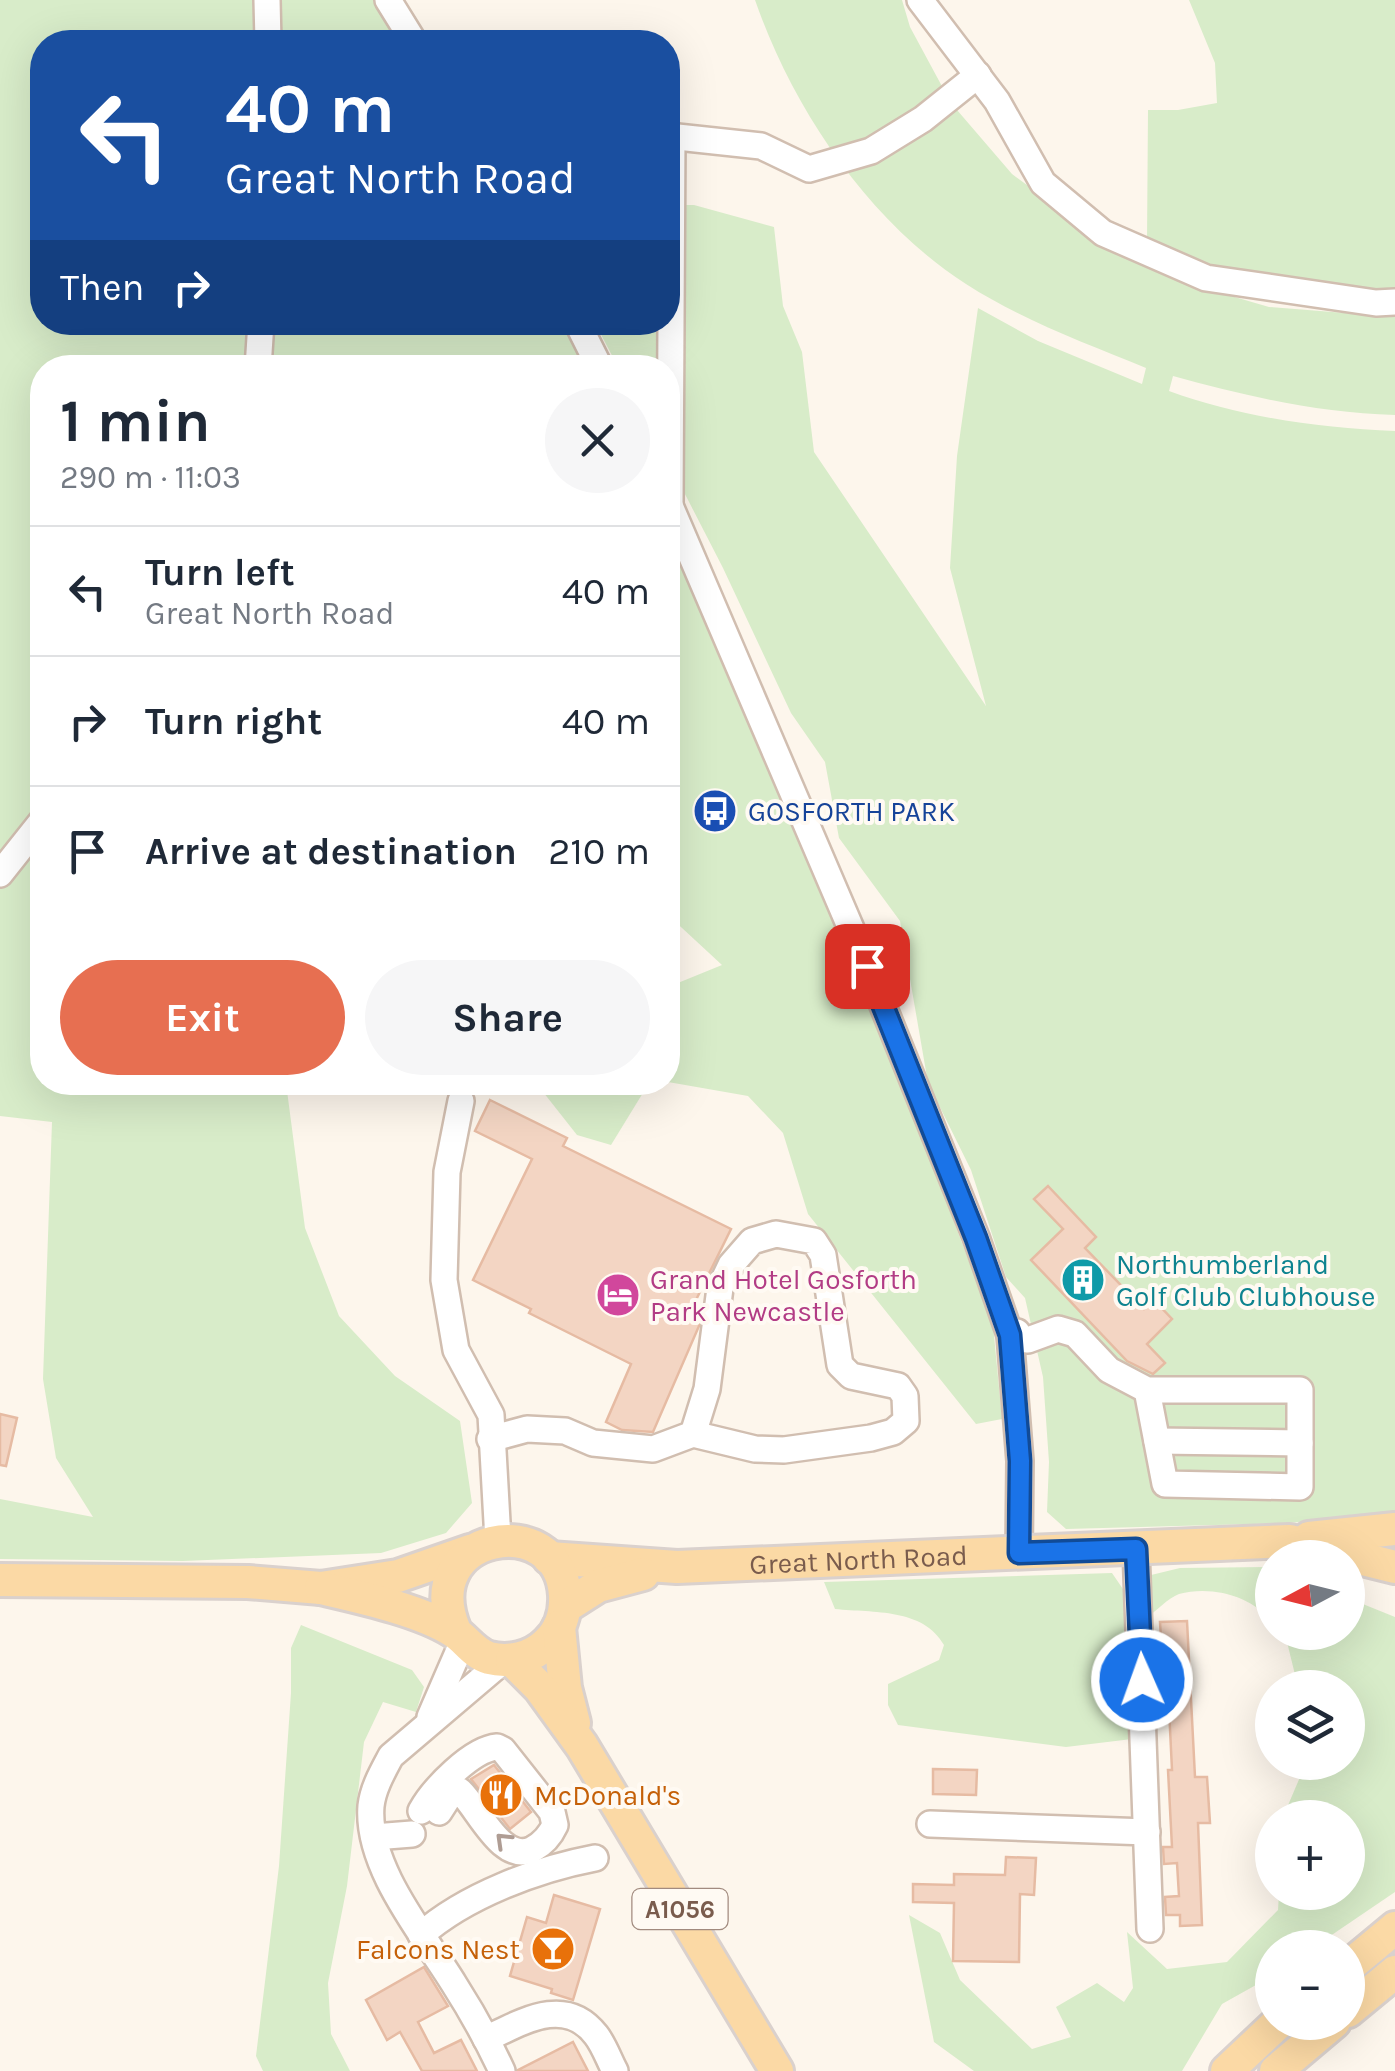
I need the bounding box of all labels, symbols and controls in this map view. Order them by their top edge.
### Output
text: 40 m [225,68,395,150]
icon: left [60,70,190,200]
text: Great North Road [225,152,576,204]
icon: right [164,260,219,315]
text: Then [60,265,144,310]
text: 1 min [60,386,211,456]
button: close [545,388,650,493]
text: 290 m · 11:03 [60,459,241,496]
text: Turn left [145,550,295,595]
icon: left [60,564,115,619]
text: 40 m [562,569,650,614]
text: Great North Road [145,595,394,632]
icon: right [60,694,115,749]
text: Turn right [145,699,322,744]
text: 40 m [562,699,650,744]
bus stop icon: GOSFORTH PARK [692,788,738,834]
place label: GOSFORTH PARK [748,795,955,828]
icon: arrive [60,824,115,879]
text: Arrive at destination [145,829,517,874]
text: 210 m [548,829,650,874]
pin [825,924,910,1009]
icon: arrive [840,939,895,994]
button: Exit [60,960,345,1075]
button: Share [365,960,650,1075]
place label: Northumberland Golf Club Clubhouse [1116,1248,1375,1313]
building icon: Northumberland Golf Club Clubhouse [1060,1257,1106,1303]
place label: Grand Hotel Gosforth Park Newcastle [650,1263,917,1328]
hotel icon: Grand Hotel Gosforth Park Newcastle [595,1272,641,1318]
street label: Great North Road [749,1538,968,1580]
north arrow [1255,1540,1365,1650]
map controls [1255,1540,1365,2040]
position arrow [1090,1628,1194,1732]
button: layers [1255,1670,1365,1780]
restaurant icon: McDonald's [478,1772,524,1818]
place label: McDonald's [534,1779,681,1812]
button: + [1255,1800,1365,1910]
one-way arrow [496,1834,514,1852]
road number: A1056 [632,1889,728,1929]
bar icon: Falcons Nest [530,1926,576,1972]
button: − [1255,1930,1365,2040]
place label: Falcons Nest [356,1933,520,1966]

